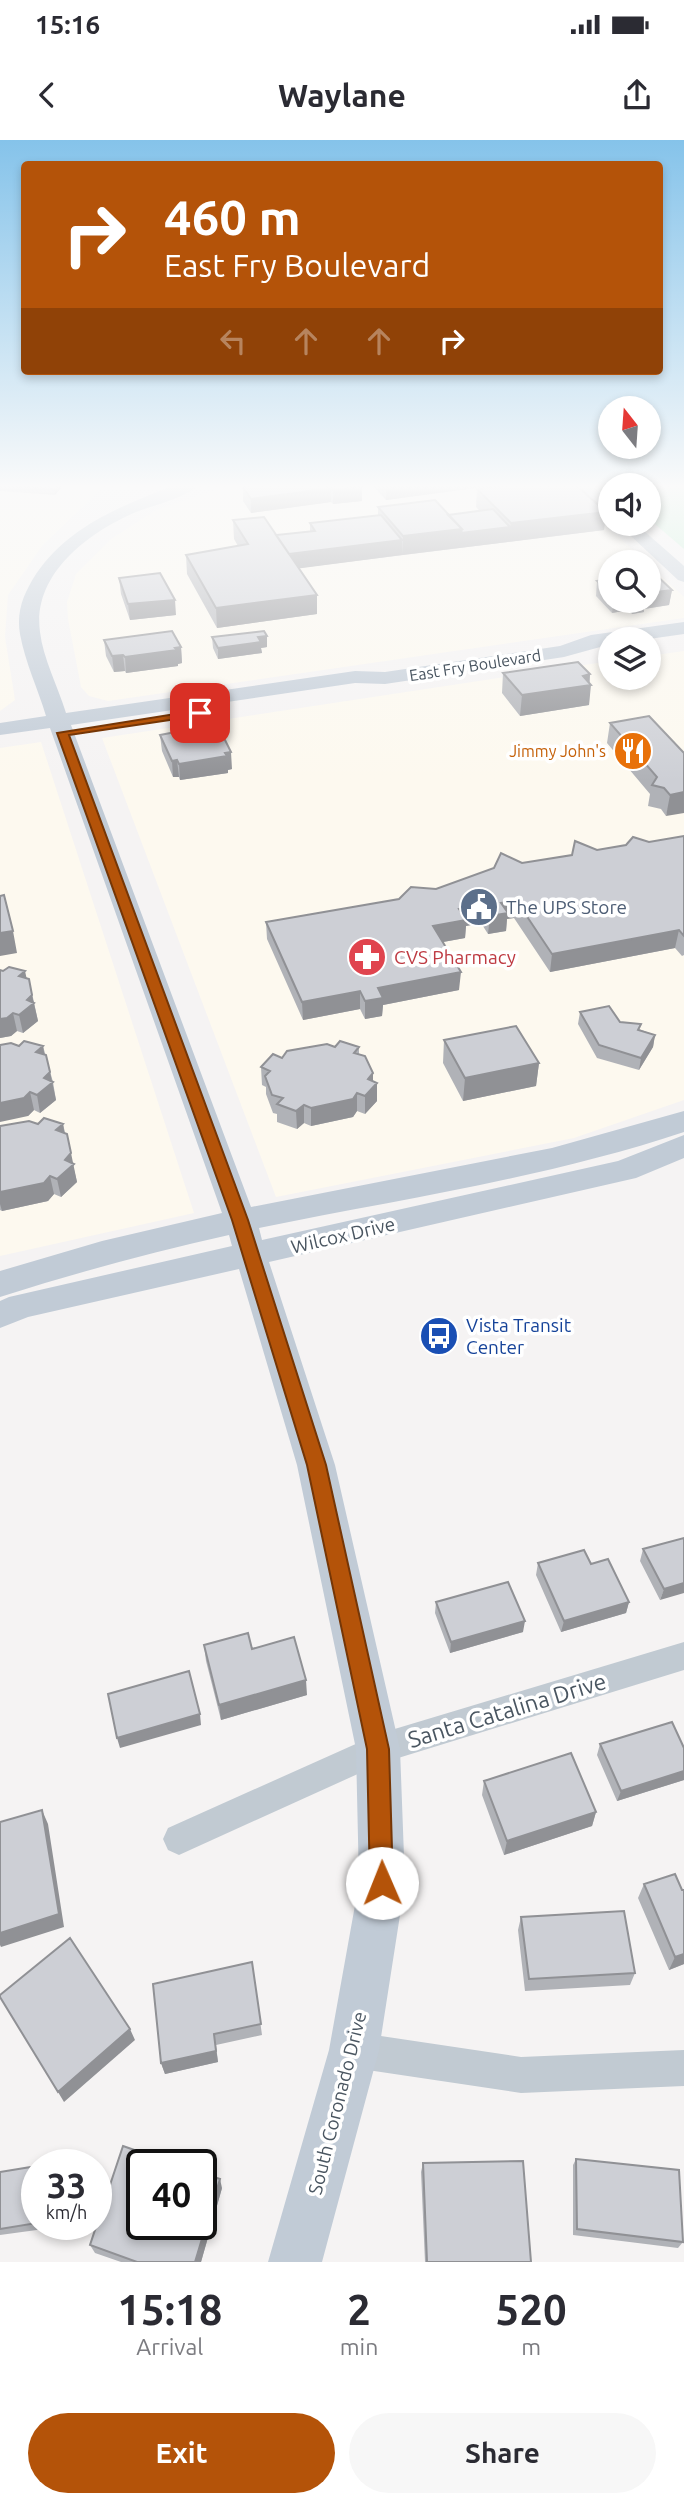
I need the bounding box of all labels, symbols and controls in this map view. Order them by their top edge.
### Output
text: 15:16 [35,10,100,39]
icon: back [28,76,66,114]
icon: share [618,76,656,114]
text: Waylane [278,77,406,113]
icon: right [49,189,140,280]
text: 460 m [164,189,301,244]
text: East Fry Boulevard [164,247,430,283]
icon: left [214,322,252,360]
icon: ahead [287,322,325,360]
icon: ahead [360,322,398,360]
icon: right [433,322,471,360]
north arrow [598,396,662,458]
map controls [598,396,661,690]
button: sound [598,473,661,536]
button: search [598,550,661,613]
button: layers [598,627,661,690]
street label: East Fry Boulevard [408,646,542,684]
pin [170,683,230,743]
icon: arrive [181,694,219,732]
restaurant icon: Jimmy John's [612,730,654,772]
place label: Jimmy John's [509,742,606,760]
public building icon: The UPS Store [458,886,500,928]
place label: The UPS Store [506,896,627,918]
pharmacy icon: CVS Pharmacy [346,936,388,978]
place label: CVS Pharmacy [394,946,516,968]
street label: Wilcox Drive [289,1212,397,1258]
place label: Vista Transit Center [466,1314,572,1358]
bus stop icon: Vista Transit Center [418,1315,460,1357]
street label: Santa Catalina Drive [405,1668,609,1752]
position arrow [345,1846,419,1920]
street label: South Coronado Drive [304,2009,370,2197]
speed limit sign: 40 [126,2149,217,2240]
text: 33 [47,2165,86,2205]
text: km/h [46,2202,87,2222]
text: 15:18 [117,2286,222,2333]
text: 2 [347,2286,371,2333]
text: 520 [496,2286,567,2333]
text: Arrival [136,2334,203,2359]
text: min [340,2334,378,2359]
text: m [521,2334,541,2359]
button: Exit [28,2413,335,2493]
button: Share [349,2413,656,2493]

